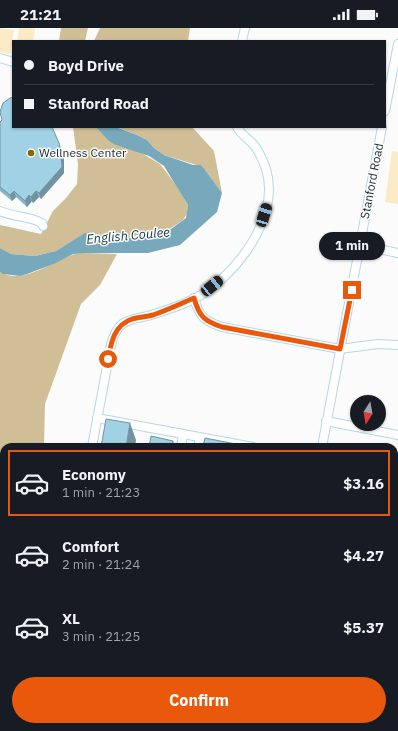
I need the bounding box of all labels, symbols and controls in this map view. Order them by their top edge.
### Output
text: 21:21 [20,5,61,24]
text: Boyd Drive [48,56,124,75]
text: Stanford Road [48,94,149,113]
street label: Stanford Road [357,142,386,220]
place label: Wellness Center [39,145,127,160]
marker: Wellness Center [26,148,36,158]
car [255,202,273,228]
water label: English Coulee [86,223,171,248]
callout: 1 min [319,232,385,260]
text: 1 min [335,237,369,254]
car [199,274,225,298]
route end [343,281,361,299]
route start [99,350,117,368]
north arrow [350,395,386,431]
map controls [350,395,386,431]
icon: car [14,465,50,501]
text: Economy [62,465,126,484]
text: $3.16 [343,474,384,493]
text: 1 min · 21:23 [62,484,140,501]
icon: car [14,537,50,573]
text: Comfort [62,537,119,556]
text: $4.27 [343,546,384,565]
text: 2 min · 21:24 [62,556,140,573]
icon: car [14,609,50,645]
text: XL [62,609,80,628]
text: $5.37 [343,618,384,637]
text: 3 min · 21:25 [62,628,140,645]
button: Confirm [12,677,386,723]

